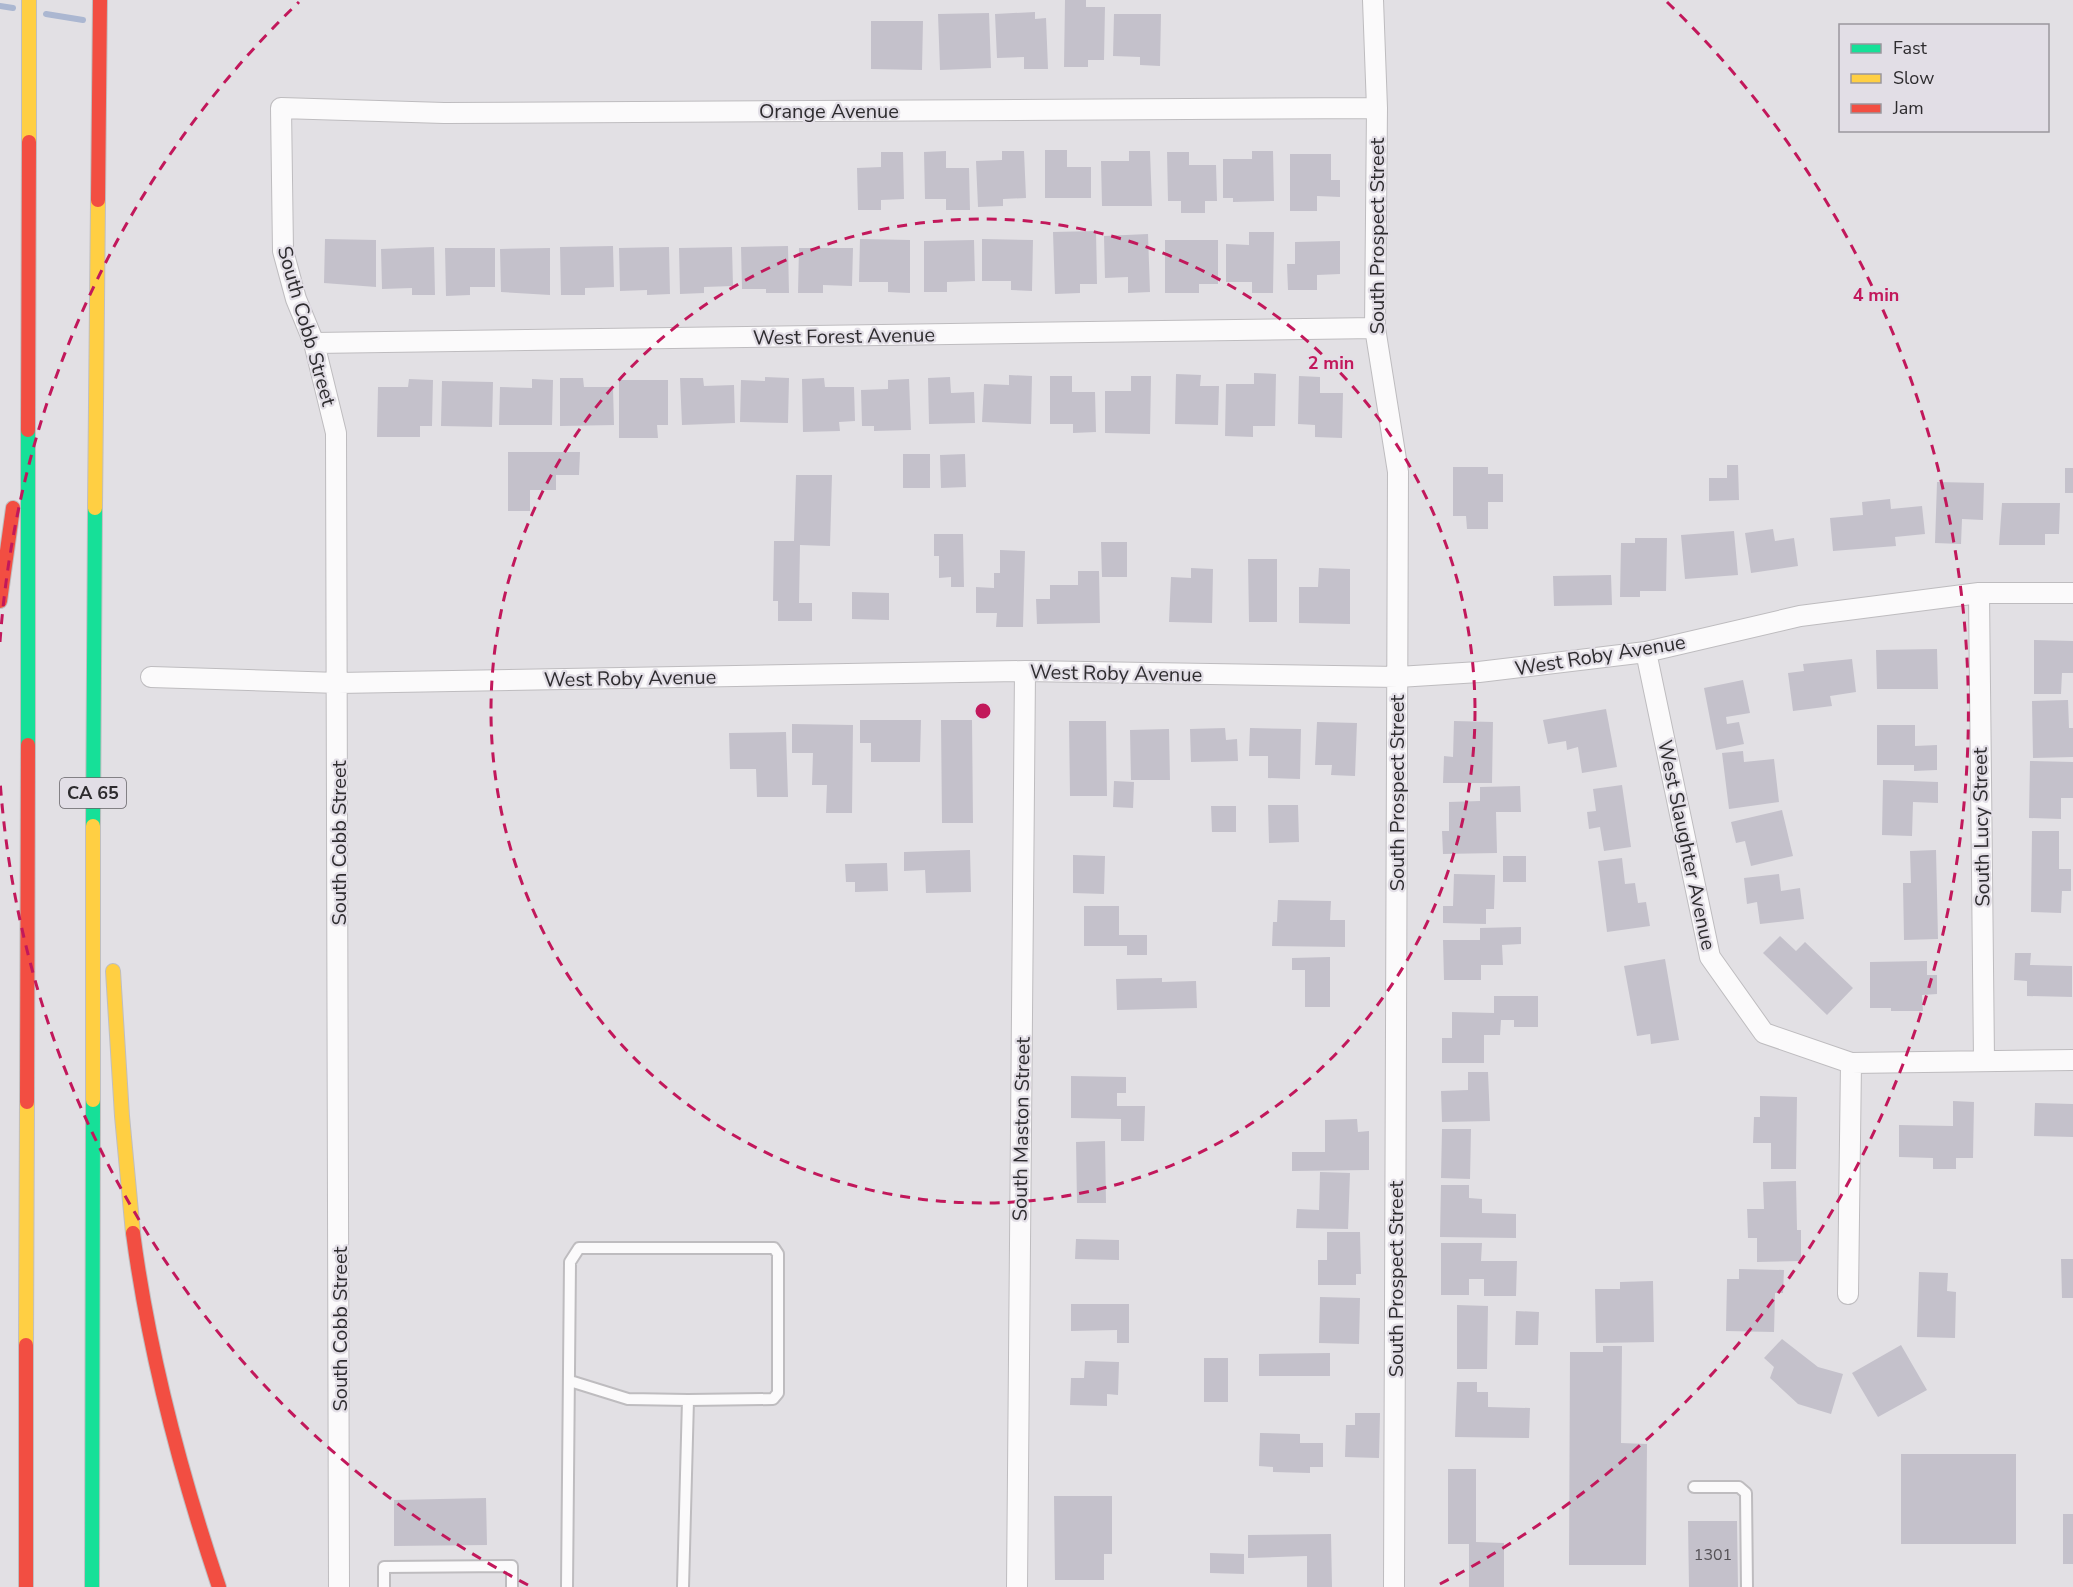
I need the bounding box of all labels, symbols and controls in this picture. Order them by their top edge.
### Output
legend [1839,24,2049,132]
text: Fast [1893,36,1928,60]
text: Slow [1893,66,1934,90]
text: Jam [1892,96,1924,120]
street label: Orange Avenue [759,98,899,125]
street label: South Prospect Street [1364,137,1391,334]
street label: South Cobb Street [271,243,343,410]
text: 4 min [1853,283,1899,307]
street label: West Forest Avenue [753,321,935,352]
text: 2 min [1308,351,1354,375]
street label: West Roby Avenue [1513,629,1687,682]
street label: West Roby Avenue [1030,658,1202,689]
street label: West Roby Avenue [544,663,716,694]
street label: South Prospect Street [1384,694,1411,891]
centre of rings [973,701,993,721]
street label: West Slaughter Avenue [1651,738,1722,953]
street label: South Lucy Street [1967,746,1996,907]
street label: South Cobb Street [326,759,353,926]
road number: CA 65 [60,778,126,808]
street label: South Maston Street [1006,1036,1037,1221]
street label: South Prospect Street [1383,1180,1410,1377]
street label: South Cobb Street [327,1245,354,1412]
house number: 1301 [1694,1544,1732,1566]

